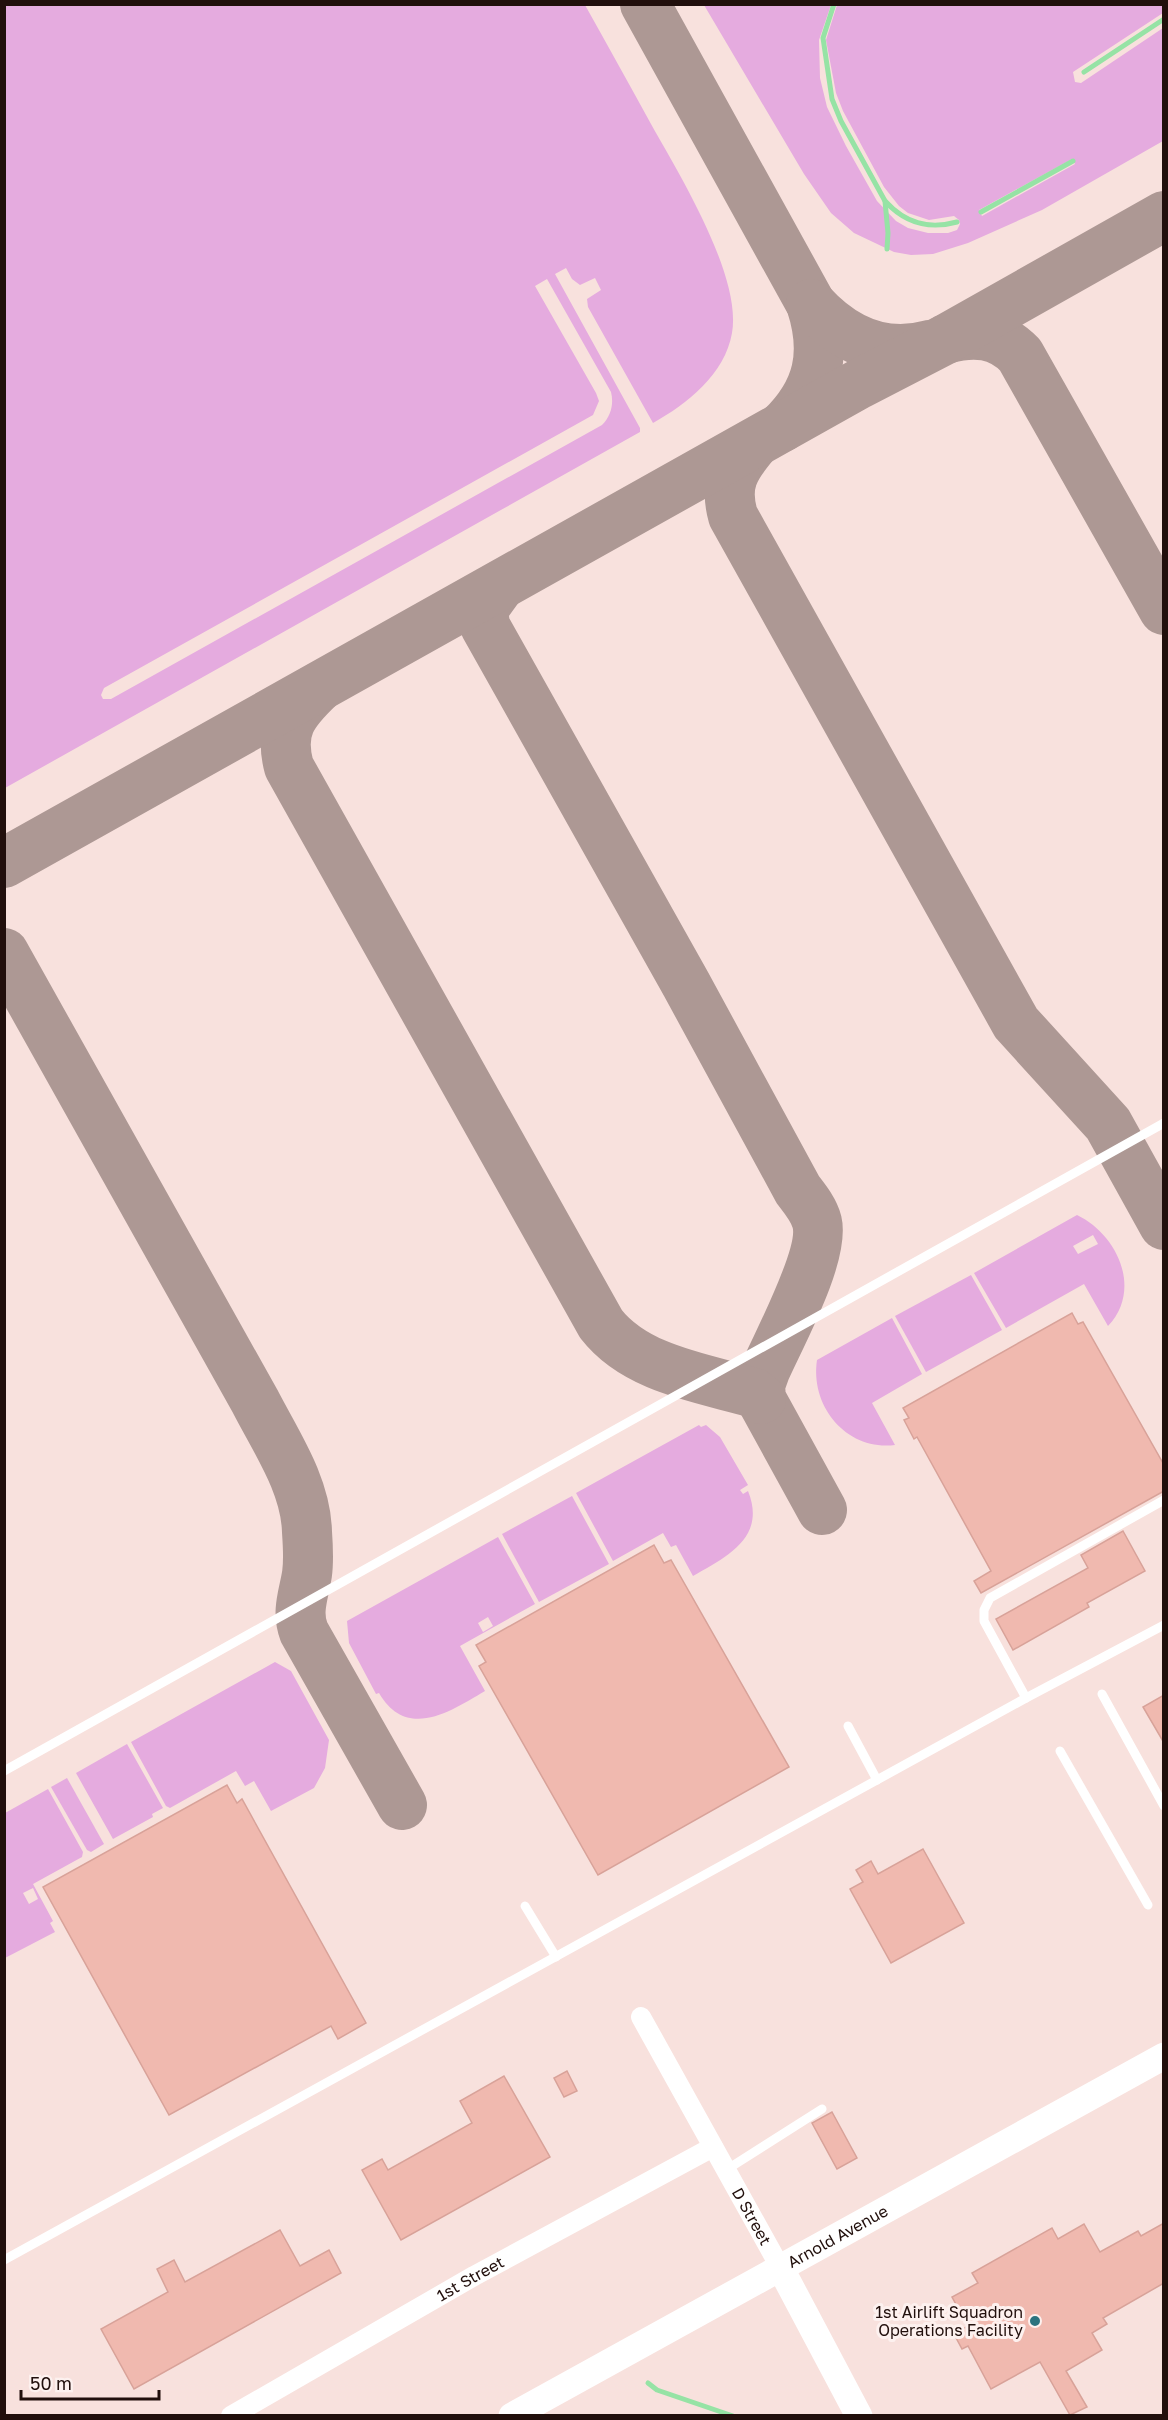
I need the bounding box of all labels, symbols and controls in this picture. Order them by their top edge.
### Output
street label: D Street [728,2184,776,2248]
street label: Arnold Avenue [784,2200,891,2272]
street label: 1st Street [433,2252,507,2305]
place label: 1st Airlift Squadron Operations Facility [875,2302,1023,2340]
marker: 1st Airlift Squadron Operations Facility [1028,2314,1042,2328]
scale bar [21,2363,159,2401]
text: 50 m [30,2372,72,2394]

